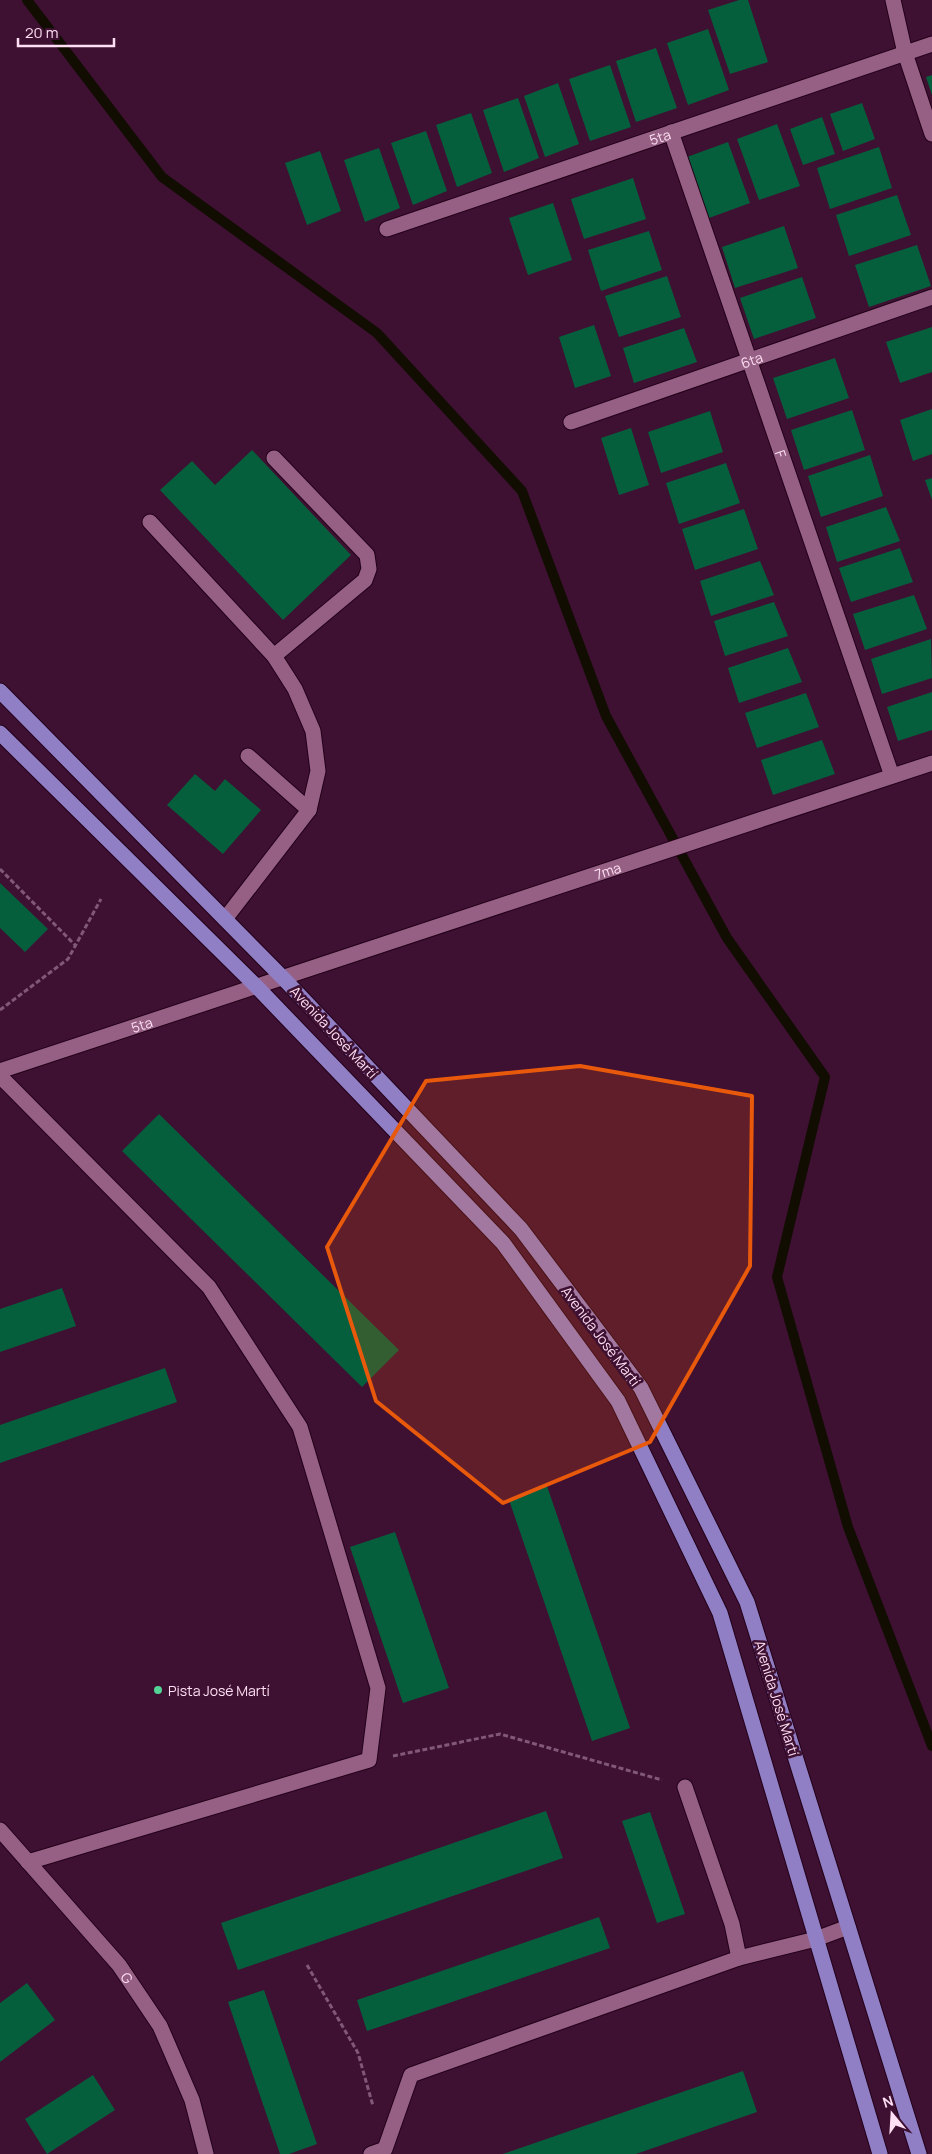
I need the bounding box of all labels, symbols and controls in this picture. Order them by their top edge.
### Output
scale bar [18,15,114,47]
text: 20 m [25,22,58,43]
street label: 5ta [646,124,673,149]
street label: 6ta [738,347,765,372]
street label: F [771,447,791,460]
street label: 7ma [592,857,623,883]
street label: Avenida José Martí [286,982,382,1082]
street label: 5ta [128,1012,155,1037]
street label: Avenida José Martí [557,1282,645,1390]
street label: Avenida José Martí [750,1638,804,1758]
place label: Pista José Martí [168,1681,270,1700]
marker: Pista José Martí [152,1684,164,1696]
street label: G [117,1968,138,1987]
north arrow [867,2089,917,2139]
text: N [880,2091,896,2112]

